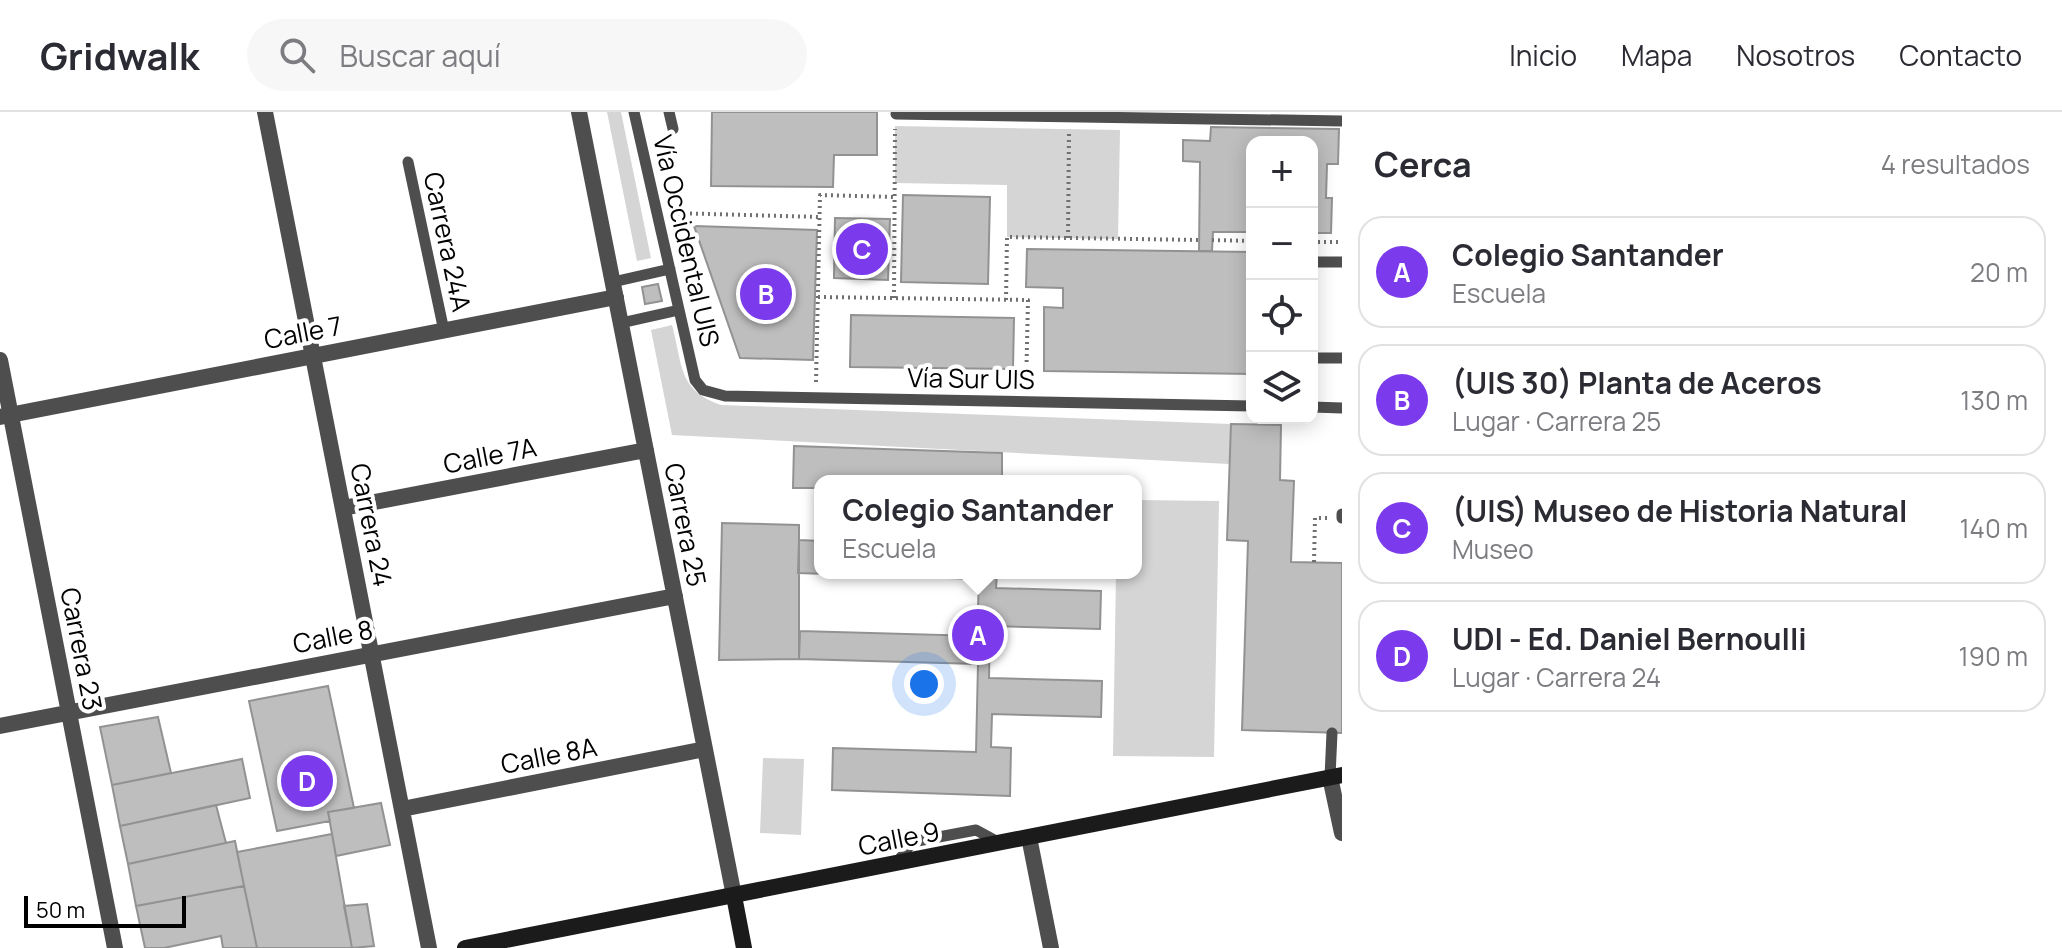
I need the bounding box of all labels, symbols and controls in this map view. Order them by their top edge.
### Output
search box [247,19,807,91]
text: Gridwalk [40,29,199,81]
icon: search [275,33,319,77]
text: Buscar aquí [339,35,501,76]
text: Inicio [1509,36,1577,74]
text: Mapa [1621,36,1692,74]
text: Nosotros [1736,36,1855,74]
text: Contacto [1899,36,2022,74]
street label: Vía Occidental UIS [645,132,729,350]
map controls [1246,136,1318,424]
button: + [1246,136,1318,208]
text: Cerca [1374,141,1472,187]
text: 4 resultados [1881,146,2030,182]
street label: Carrera 24A [416,169,480,315]
button: − [1246,208,1318,280]
pin: C [836,219,888,279]
text: Colegio Santander [1452,234,1724,275]
text: A [1393,254,1411,290]
text: 20 m [1970,254,2028,290]
pin: B [740,264,792,324]
text: Escuela [1452,275,1546,311]
button: locate [1246,280,1318,352]
street label: Calle 7 [261,307,345,357]
button: layers [1246,352,1318,424]
street label: Vía Sur UIS [907,359,1035,397]
text: (UIS 30) Planta de Aceros [1452,362,1822,403]
text: B [1394,382,1410,418]
text: 130 m [1960,382,2028,418]
text: Lugar · Carrera 25 [1452,403,1661,439]
street label: Calle 7A [440,428,539,482]
street label: Carrera 24 [342,460,402,590]
street label: Carrera 25 [656,460,716,590]
popup [814,475,1142,579]
text: Colegio Santander [842,489,1114,530]
text: (UIS) Museo de Historia Natural [1452,490,1908,531]
text: C [1392,510,1412,546]
text: 140 m [1959,510,2028,546]
text: Escuela [842,530,936,566]
text: Museo [1452,531,1534,567]
street label: Carrera 23 [52,584,112,713]
pin: A [952,605,1004,665]
street label: Calle 8 [290,611,376,661]
text: UDI - Ed. Daniel Bernoulli [1452,618,1807,659]
text: D [1393,638,1411,674]
text: 190 m [1959,638,2028,674]
text: Lugar · Carrera 24 [1452,659,1661,695]
your location [904,664,944,704]
street label: Calle 8A [498,728,600,782]
pin: D [281,751,333,811]
street label: Calle 9 [855,813,942,863]
scale bar [24,892,186,928]
text: 50 m [36,895,85,925]

